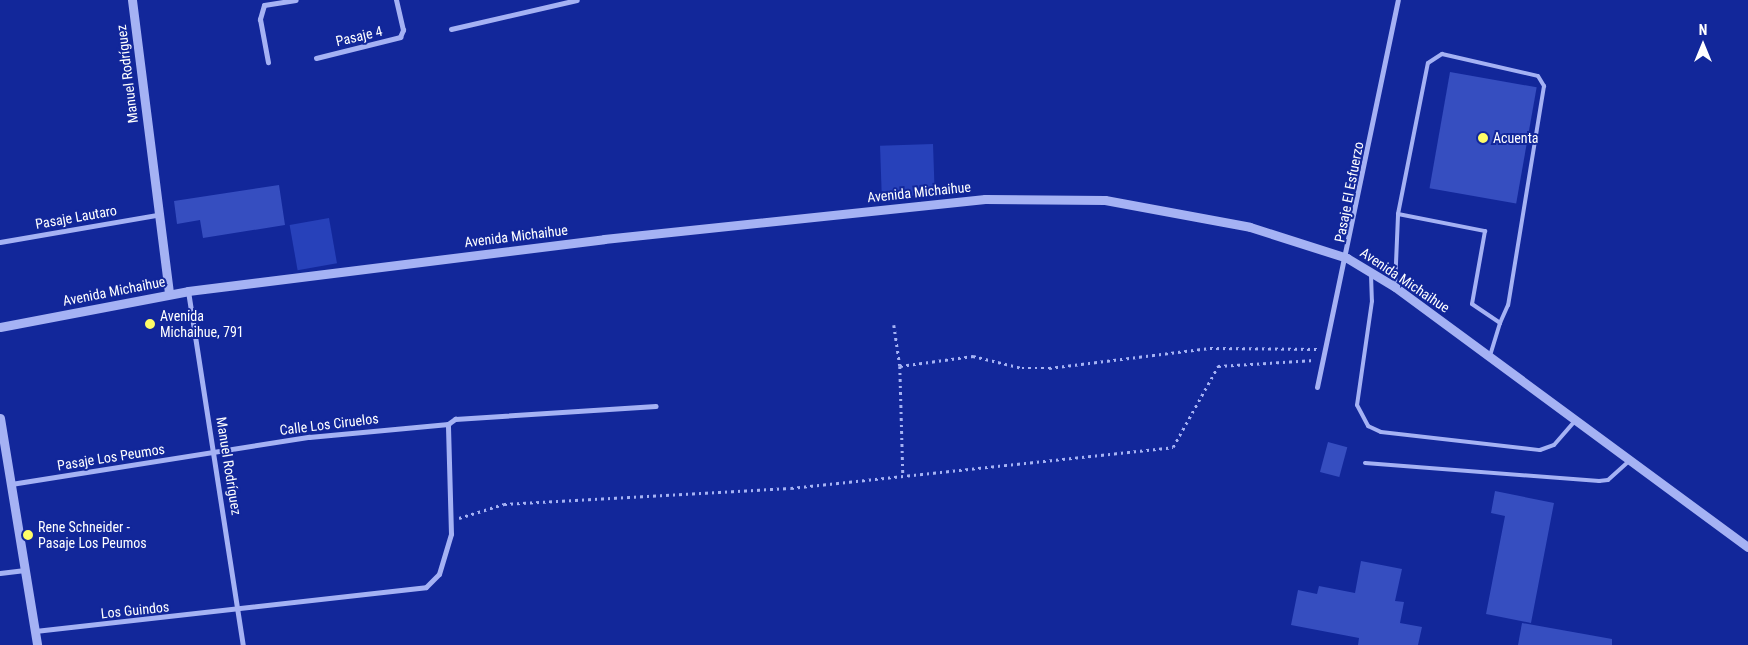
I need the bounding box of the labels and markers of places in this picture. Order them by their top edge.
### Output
place label: Acuenta [1493,130,1539,146]
marker: Acuenta [1477,132,1489,144]
place label: Avenida Michaihue, 791 [160,308,244,341]
marker: Avenida Michaihue, 791 [144,318,156,330]
place label: Rene Schneider - Pasaje Los Peumos [38,519,147,552]
marker: Rene Schneider - Pasaje Los Peumos [22,529,34,541]

